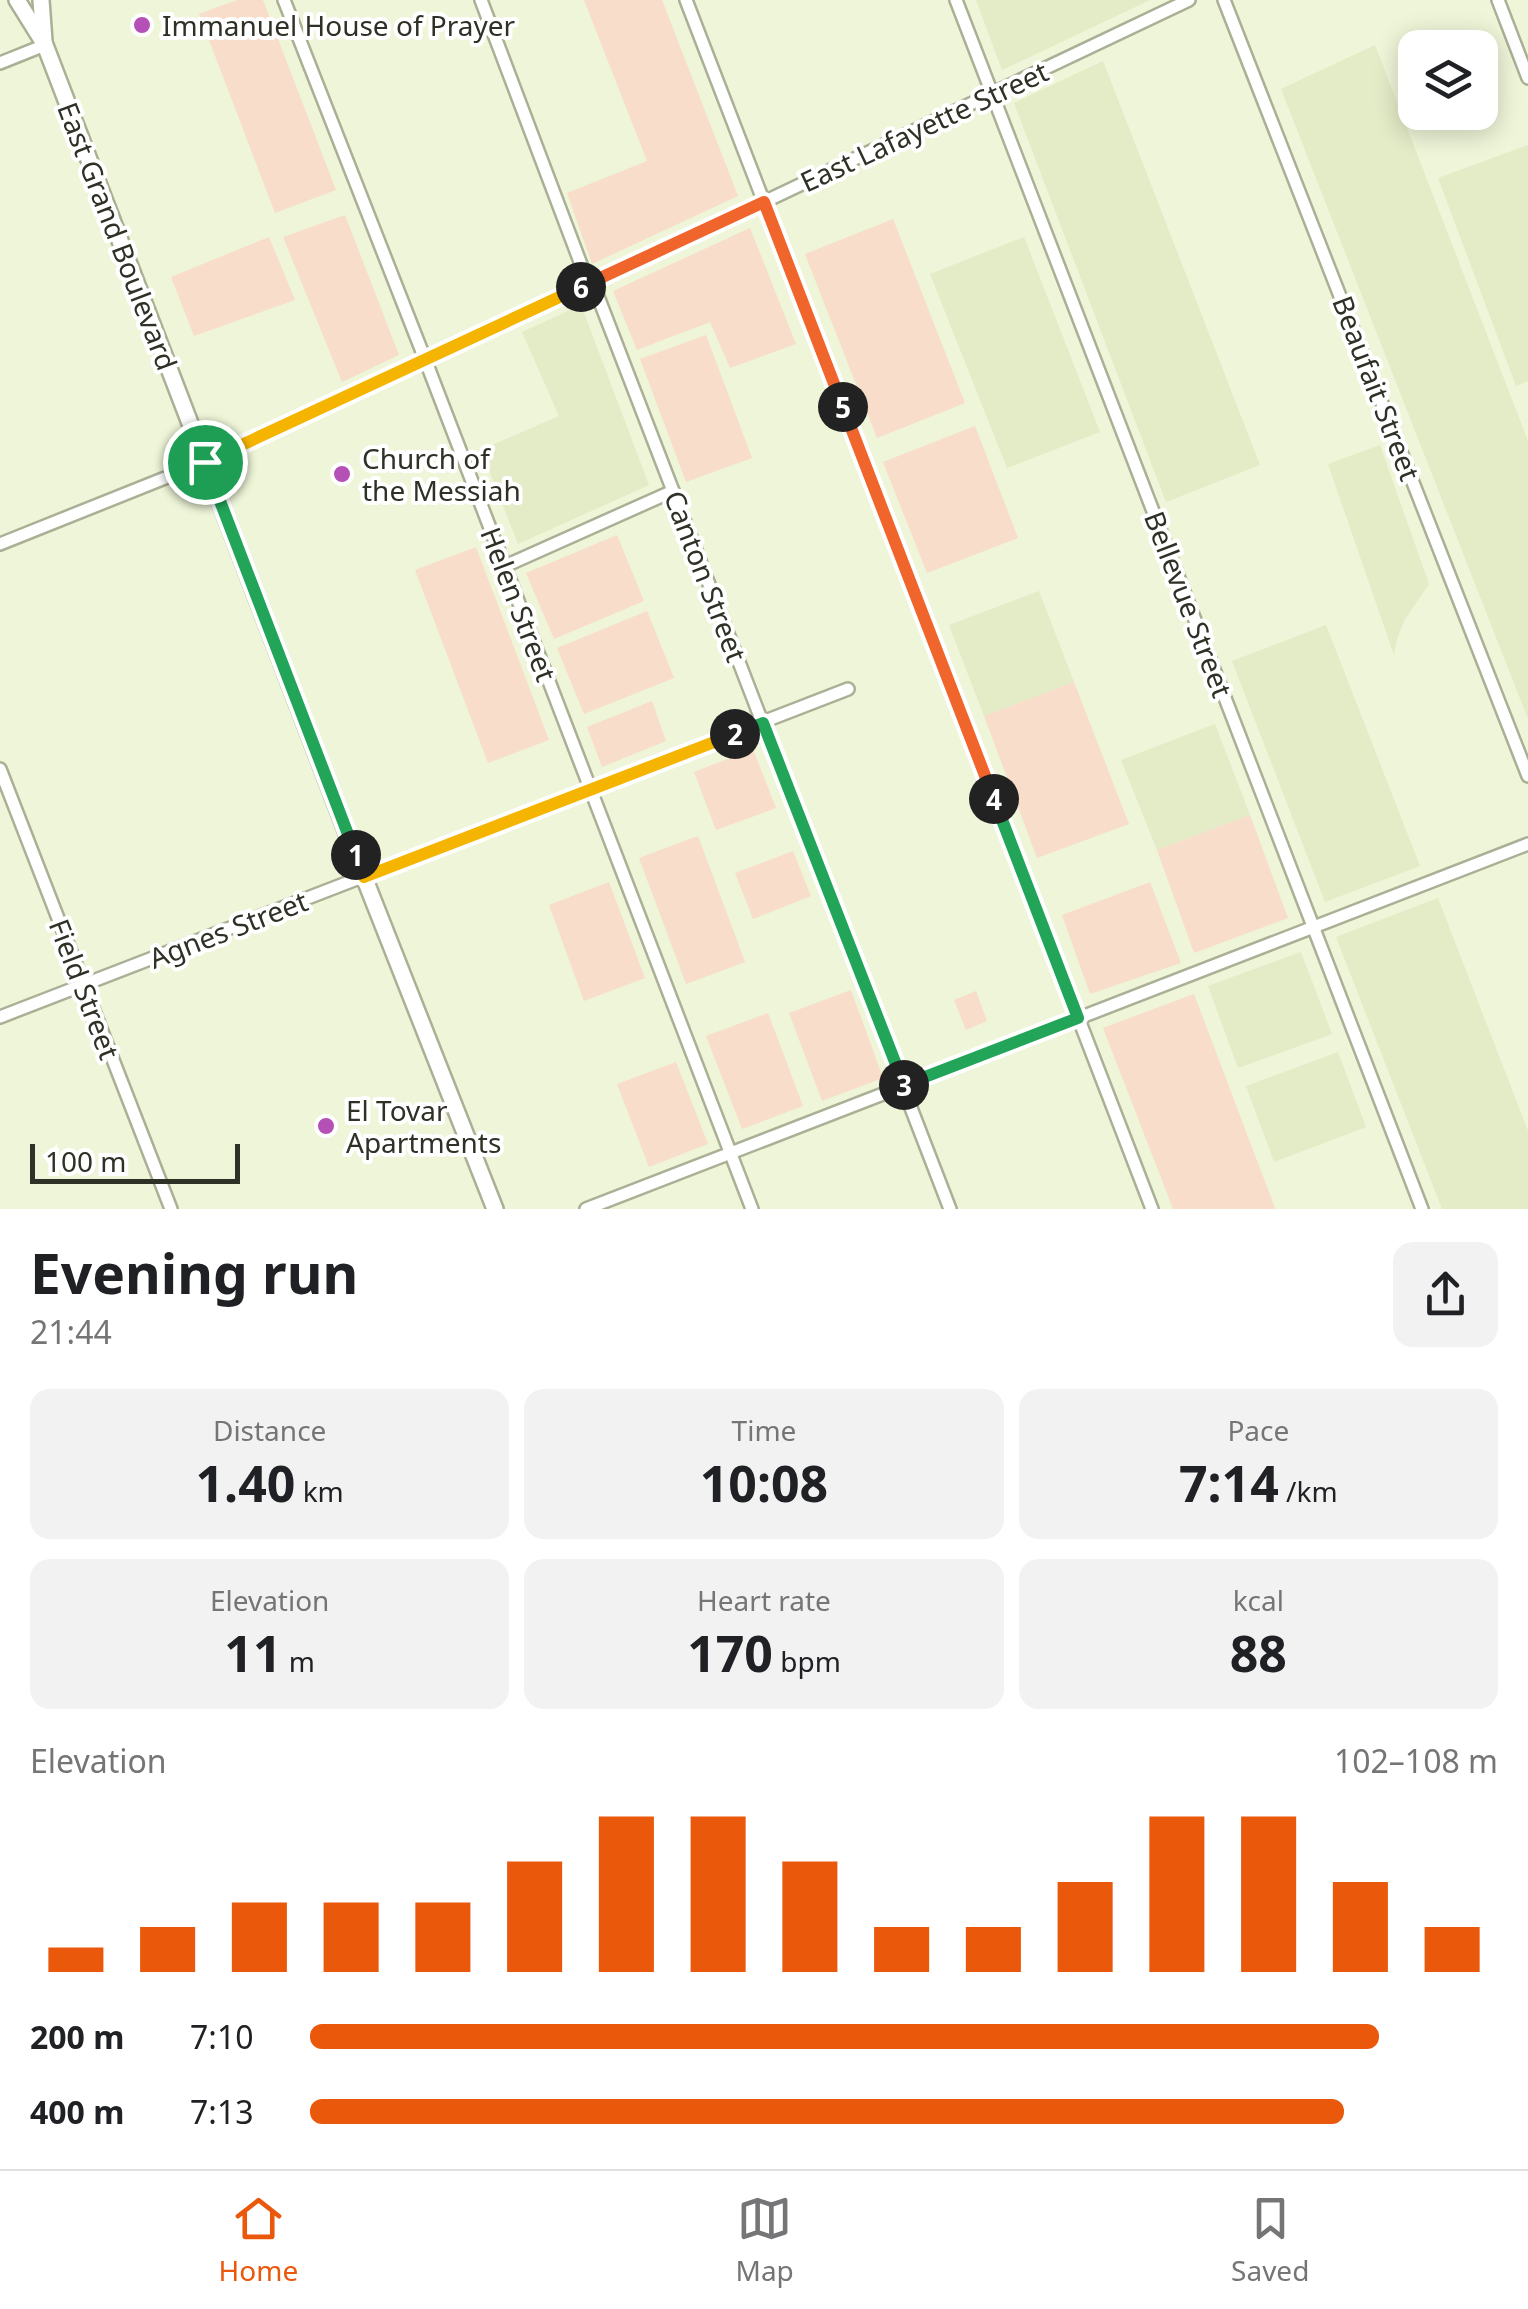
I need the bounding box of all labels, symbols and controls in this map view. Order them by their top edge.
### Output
place label: Immanuel House of Prayer [162,6,516,44]
marker: Immanuel House of Prayer [131,14,153,36]
map controls [1398,30,1498,130]
button: layers [1398,30,1498,130]
street label: East Lafayette Street [794,52,1054,200]
street label: East Grand Boulevard [49,97,187,375]
pin: 6 [556,262,606,312]
text: 6 [573,268,589,306]
street label: Beaufait Street [1324,290,1430,486]
pin: 5 [818,382,868,432]
text: 5 [835,388,851,426]
pin [163,420,248,505]
icon: arrive [178,435,233,490]
place label: Church of the Messiah [362,439,521,509]
marker: Church of the Messiah [331,463,353,485]
street label: Canton Street [656,485,756,667]
street label: Bellevue Street [1136,505,1242,703]
street label: Helen Street [472,521,566,687]
pin: 2 [710,709,760,759]
text: 2 [727,715,743,753]
pin: 4 [969,774,1019,824]
text: 4 [986,780,1002,818]
pin: 1 [331,830,381,880]
text: 1 [348,836,364,874]
street label: Agnes Street [143,881,313,977]
street label: Field Street [41,913,129,1065]
pin: 3 [879,1060,929,1110]
text: 3 [896,1066,912,1104]
place label: El Tovar Apartments [346,1091,501,1161]
marker: El Tovar Apartments [315,1115,337,1137]
scale bar [30,1139,240,1184]
text: 100 m [45,1142,127,1180]
text: Evening run [30,1235,358,1310]
button: share [1393,1242,1498,1347]
text: 21:44 [30,1310,112,1353]
text: Distance [213,1411,326,1449]
text: Time [732,1411,796,1449]
text: Pace [1227,1411,1289,1449]
text: 1.40 [196,1449,295,1517]
text: 10:08 [700,1449,828,1517]
text: 7:14 [1179,1449,1279,1517]
text: km [295,1472,344,1510]
text: /km [1279,1472,1338,1510]
text: Elevation [210,1581,329,1619]
text: Heart rate [697,1581,831,1619]
text: kcal [1233,1581,1284,1619]
text: 11 [224,1619,282,1687]
text: 170 [687,1619,773,1687]
text: 88 [1230,1619,1287,1687]
text: m [282,1642,315,1680]
text: bpm [773,1642,841,1680]
text: Elevation [30,1739,167,1782]
text: 102–108 m [1334,1739,1498,1782]
text: 200 m [30,2015,124,2058]
text: 7:10 [190,2015,254,2058]
text: 400 m [30,2090,124,2133]
text: 7:13 [190,2090,254,2133]
tab: Home [219,2191,298,2289]
tab: Map [736,2191,794,2289]
tab: Saved [1231,2191,1309,2289]

